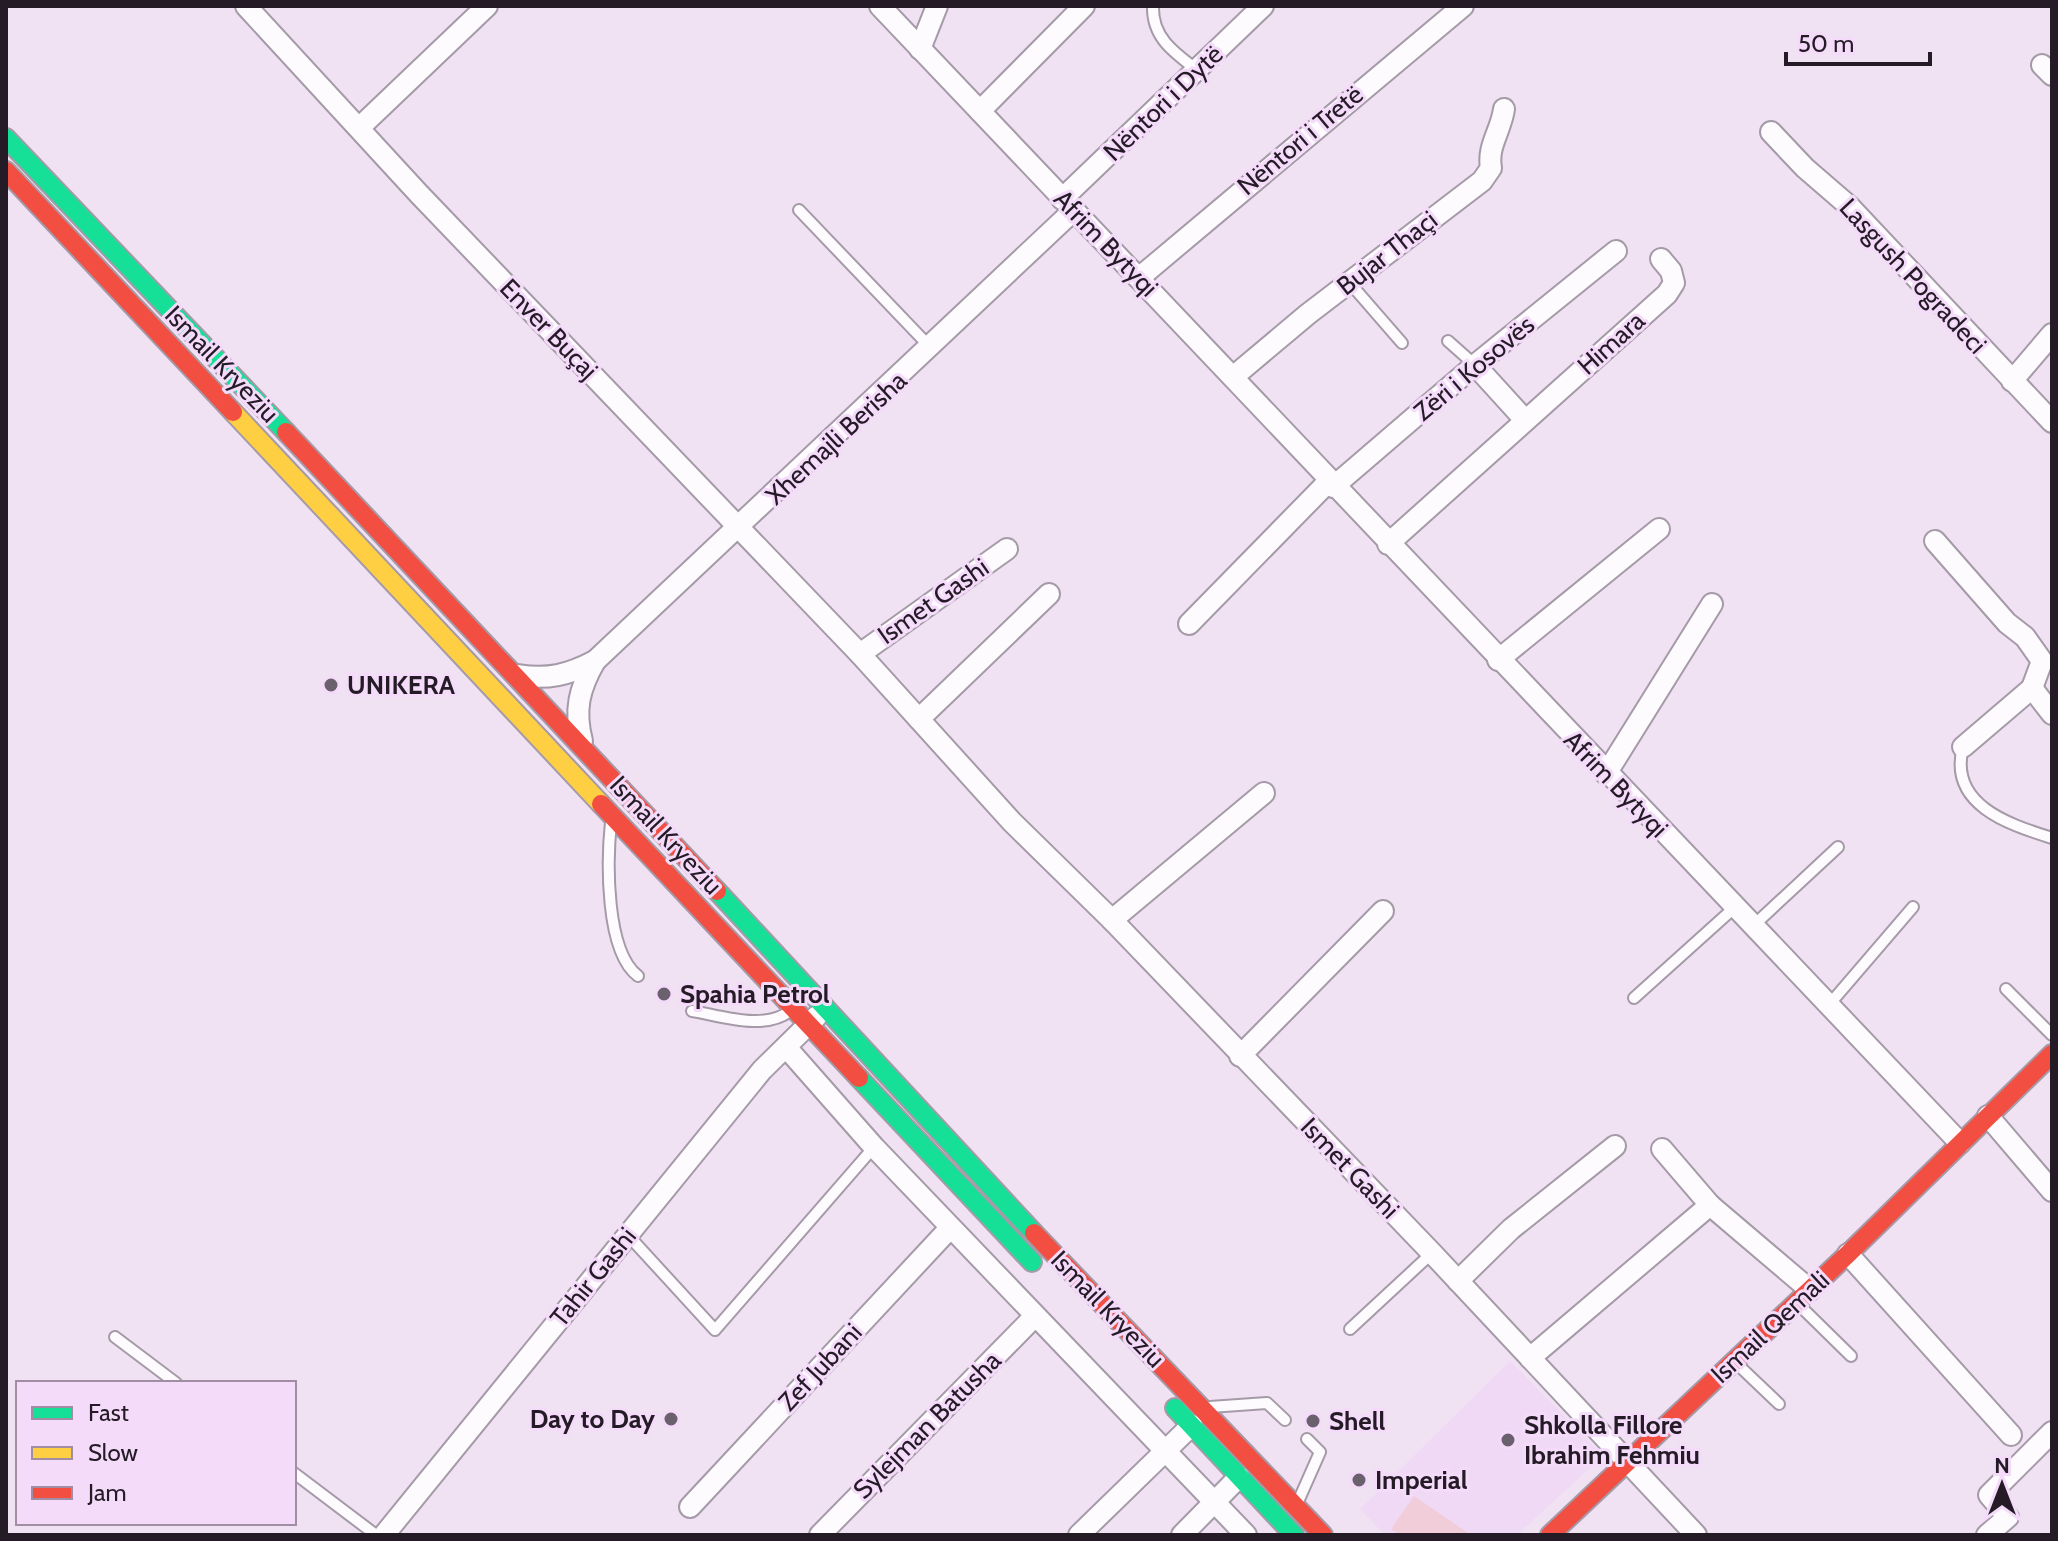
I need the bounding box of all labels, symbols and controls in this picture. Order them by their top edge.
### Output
scale bar [1786,16,1930,66]
text: 50 m [1798,29,1854,58]
street label: Nëntori i Dytë [1097,38,1229,168]
street label: Nëntori i Tretë [1231,78,1369,202]
street label: Afrim Bytyqi [1047,183,1165,303]
street label: Lasgush Pogradeci [1833,192,1993,360]
street label: Bujar Thaçi [1330,204,1444,302]
street label: Enver Buçaj [493,272,605,386]
street label: Ismail Kryeziu [158,299,286,429]
street label: Himara [1571,304,1652,381]
street label: Zëri i Kosovës [1407,308,1541,428]
street label: Xhemajli Berisha [759,364,913,511]
street label: Ismet Gashi [871,551,995,651]
place label: UNIKERA [347,669,456,701]
marker: UNIKERA [322,676,340,694]
street label: Afrim Bytyqi [1557,724,1675,844]
street label: Ismail Kryeziu [603,769,729,901]
place label: Spahia Petrol [680,978,830,1010]
marker: Spahia Petrol [655,985,673,1003]
street label: Ismet Gashi [1294,1111,1406,1225]
street label: Tahir Gashi [543,1221,643,1333]
street label: Ismail Kryeziu [1044,1244,1172,1374]
street label: Ismail Qemali [1704,1264,1836,1390]
street label: Zef Jubani [771,1317,869,1417]
street label: Sylejman Batusha [846,1344,1008,1506]
legend [16,1381,296,1525]
text: Fast [88,1398,129,1427]
place label: Day to Day [530,1403,655,1435]
place label: Shell [1329,1405,1385,1437]
place label: Shkolla Fillore Ibrahim Fehmiu [1524,1409,1700,1471]
marker: Day to Day [662,1410,680,1428]
marker: Shell [1304,1412,1322,1430]
marker: Shkolla Fillore Ibrahim Fehmiu [1499,1431,1517,1449]
text: Slow [88,1438,138,1467]
north arrow [1962,1445,2042,1525]
text: N [1994,1452,2010,1479]
place label: Imperial [1375,1464,1468,1496]
marker: Imperial [1350,1471,1368,1489]
text: Jam [87,1478,126,1507]

